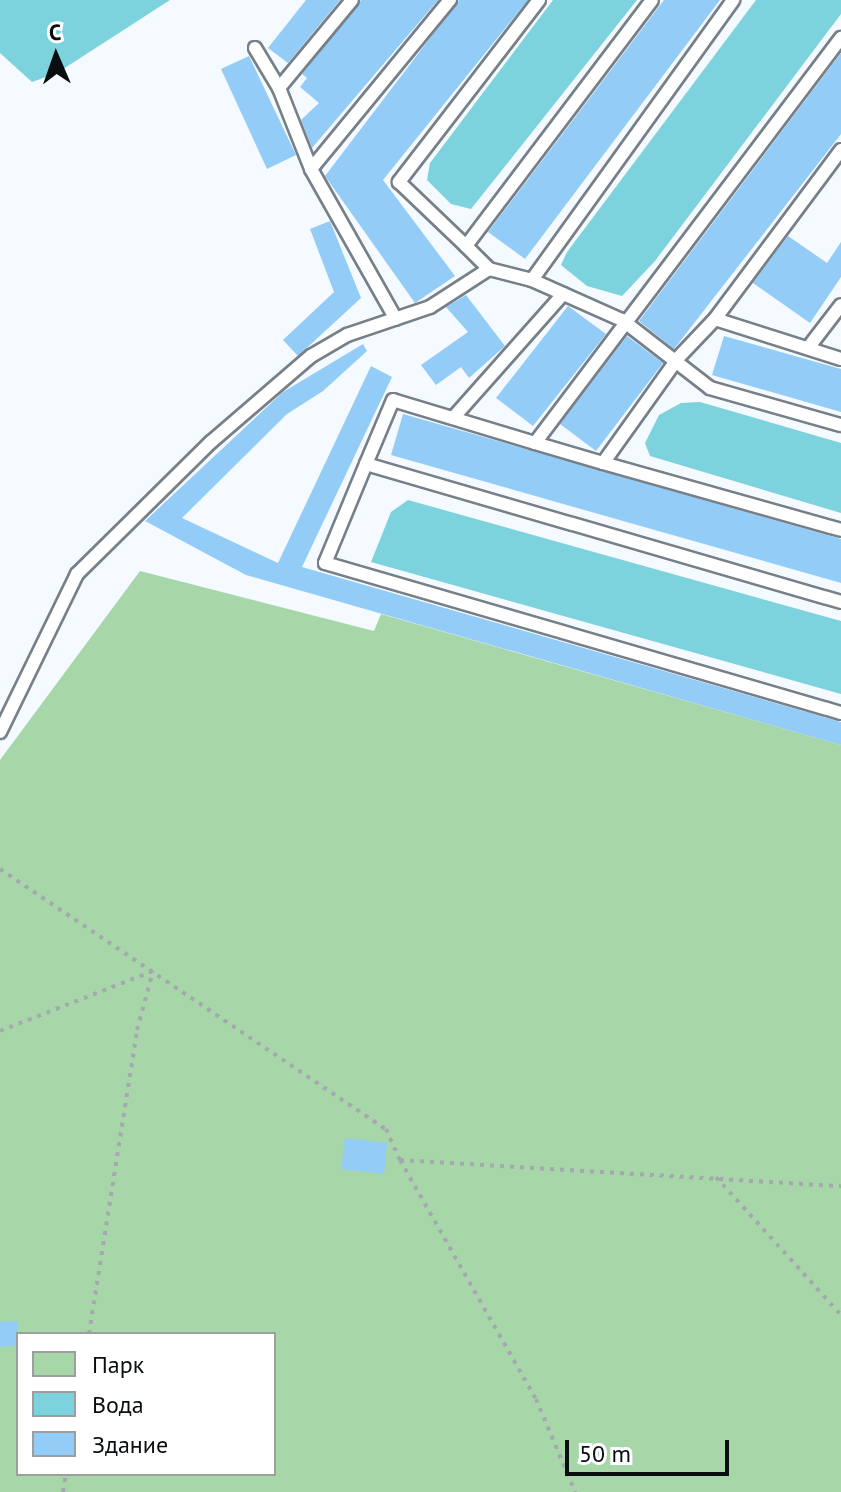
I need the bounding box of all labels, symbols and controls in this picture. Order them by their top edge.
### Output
north arrow [16,16,96,96]
text: С [49,18,62,46]
legend [16,1332,276,1476]
text: Парк [92,1349,144,1380]
text: Вода [92,1389,144,1420]
scale bar [569,1424,733,1474]
text: Здание [92,1429,168,1460]
text: 50 m [579,1438,631,1469]

